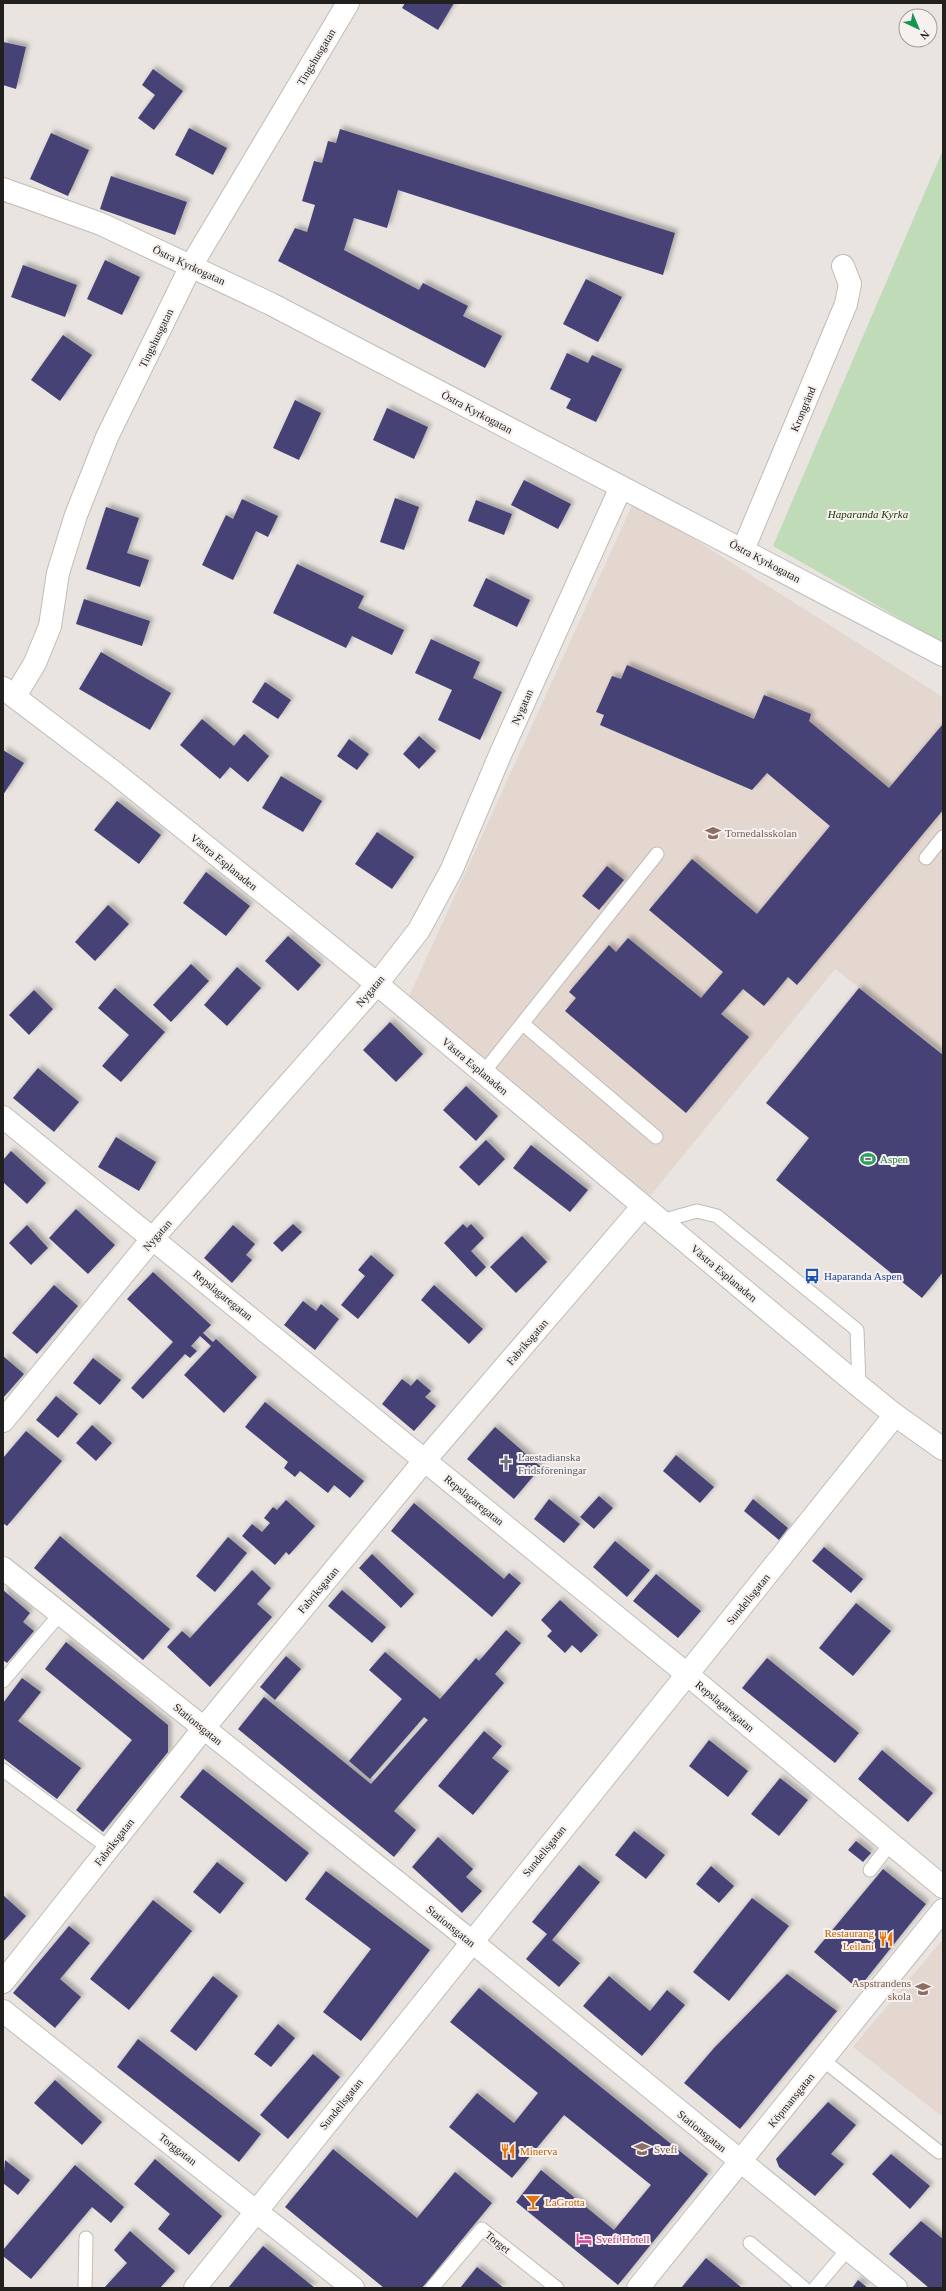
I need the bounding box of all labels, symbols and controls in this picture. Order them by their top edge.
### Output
north arrow [898,8,938,48]
street label: Tingshusgatan [294,26,338,87]
text: N [918,28,932,42]
street label: Östra Kyrkogatan [151,243,228,287]
street label: Tingshusgatan [137,306,176,369]
street label: Krongränd [788,384,818,433]
street label: Östra Kyrkogatan [440,388,515,436]
park label: Haparanda Kyrka [827,508,909,520]
street label: Östra Kyrkogatan [728,537,803,585]
street label: Nygatan [509,687,535,726]
school or university icon: Tornedalsskolan [704,824,722,842]
place label: Tornedalsskolan [725,827,797,839]
street label: Västra Esplanaden [188,831,260,893]
street label: Nygatan [353,972,387,1009]
street label: Västra Esplanaden [440,1035,511,1097]
sports icon: Aspen [859,1150,877,1168]
place label: Aspen [880,1153,909,1165]
street label: Nygatan [140,1217,174,1253]
street label: Västra Esplanaden [689,1242,760,1304]
street label: Repslagaregatan [191,1267,255,1323]
bus stop icon: Haparanda Aspen [803,1267,821,1285]
place label: Haparanda Aspen [824,1270,902,1282]
street label: Fabriksgatan [504,1316,550,1367]
place label: Laestadianska Fridsföreningar [518,1451,587,1476]
church icon: Laestadianska Fridsföreningar [497,1454,515,1472]
street label: Repslagaregatan [442,1472,506,1528]
street label: Fabriksgatan [295,1564,341,1616]
street label: Sundellsgatan [724,1571,772,1627]
street label: Repslagaregatan [693,1678,757,1734]
street label: Stationsgatan [171,1701,225,1748]
street label: Fabriksgatan [92,1816,137,1868]
street label: Sundellsgatan [520,1823,568,1879]
street label: Stationsgatan [424,1903,478,1950]
place label: Restaurang Leilani [825,1927,874,1952]
restaurant icon: Restaurang Leilani [877,1930,895,1948]
place label: Aspstrandens skola [852,1977,911,2002]
school or university icon: Aspstrandens skola [914,1980,932,1998]
street label: Köpmansgatan [766,2070,817,2129]
street label: Sundellsgatan [317,2076,365,2132]
street label: Stationsgatan [675,2108,729,2155]
street label: Torggatan [157,2131,200,2168]
school or university icon: Svefi [633,2140,651,2158]
restaurant icon: Minerva [499,2142,517,2160]
place label: Svefi [654,2143,677,2155]
place label: Minerva [520,2145,557,2157]
bar icon: LaGrotta [524,2193,542,2211]
place label: LaGrotta [545,2196,585,2208]
street label: Torget [483,2228,513,2256]
hotel icon: Svefi Hotell [575,2230,593,2248]
place label: Svefi Hotell [596,2233,649,2245]

